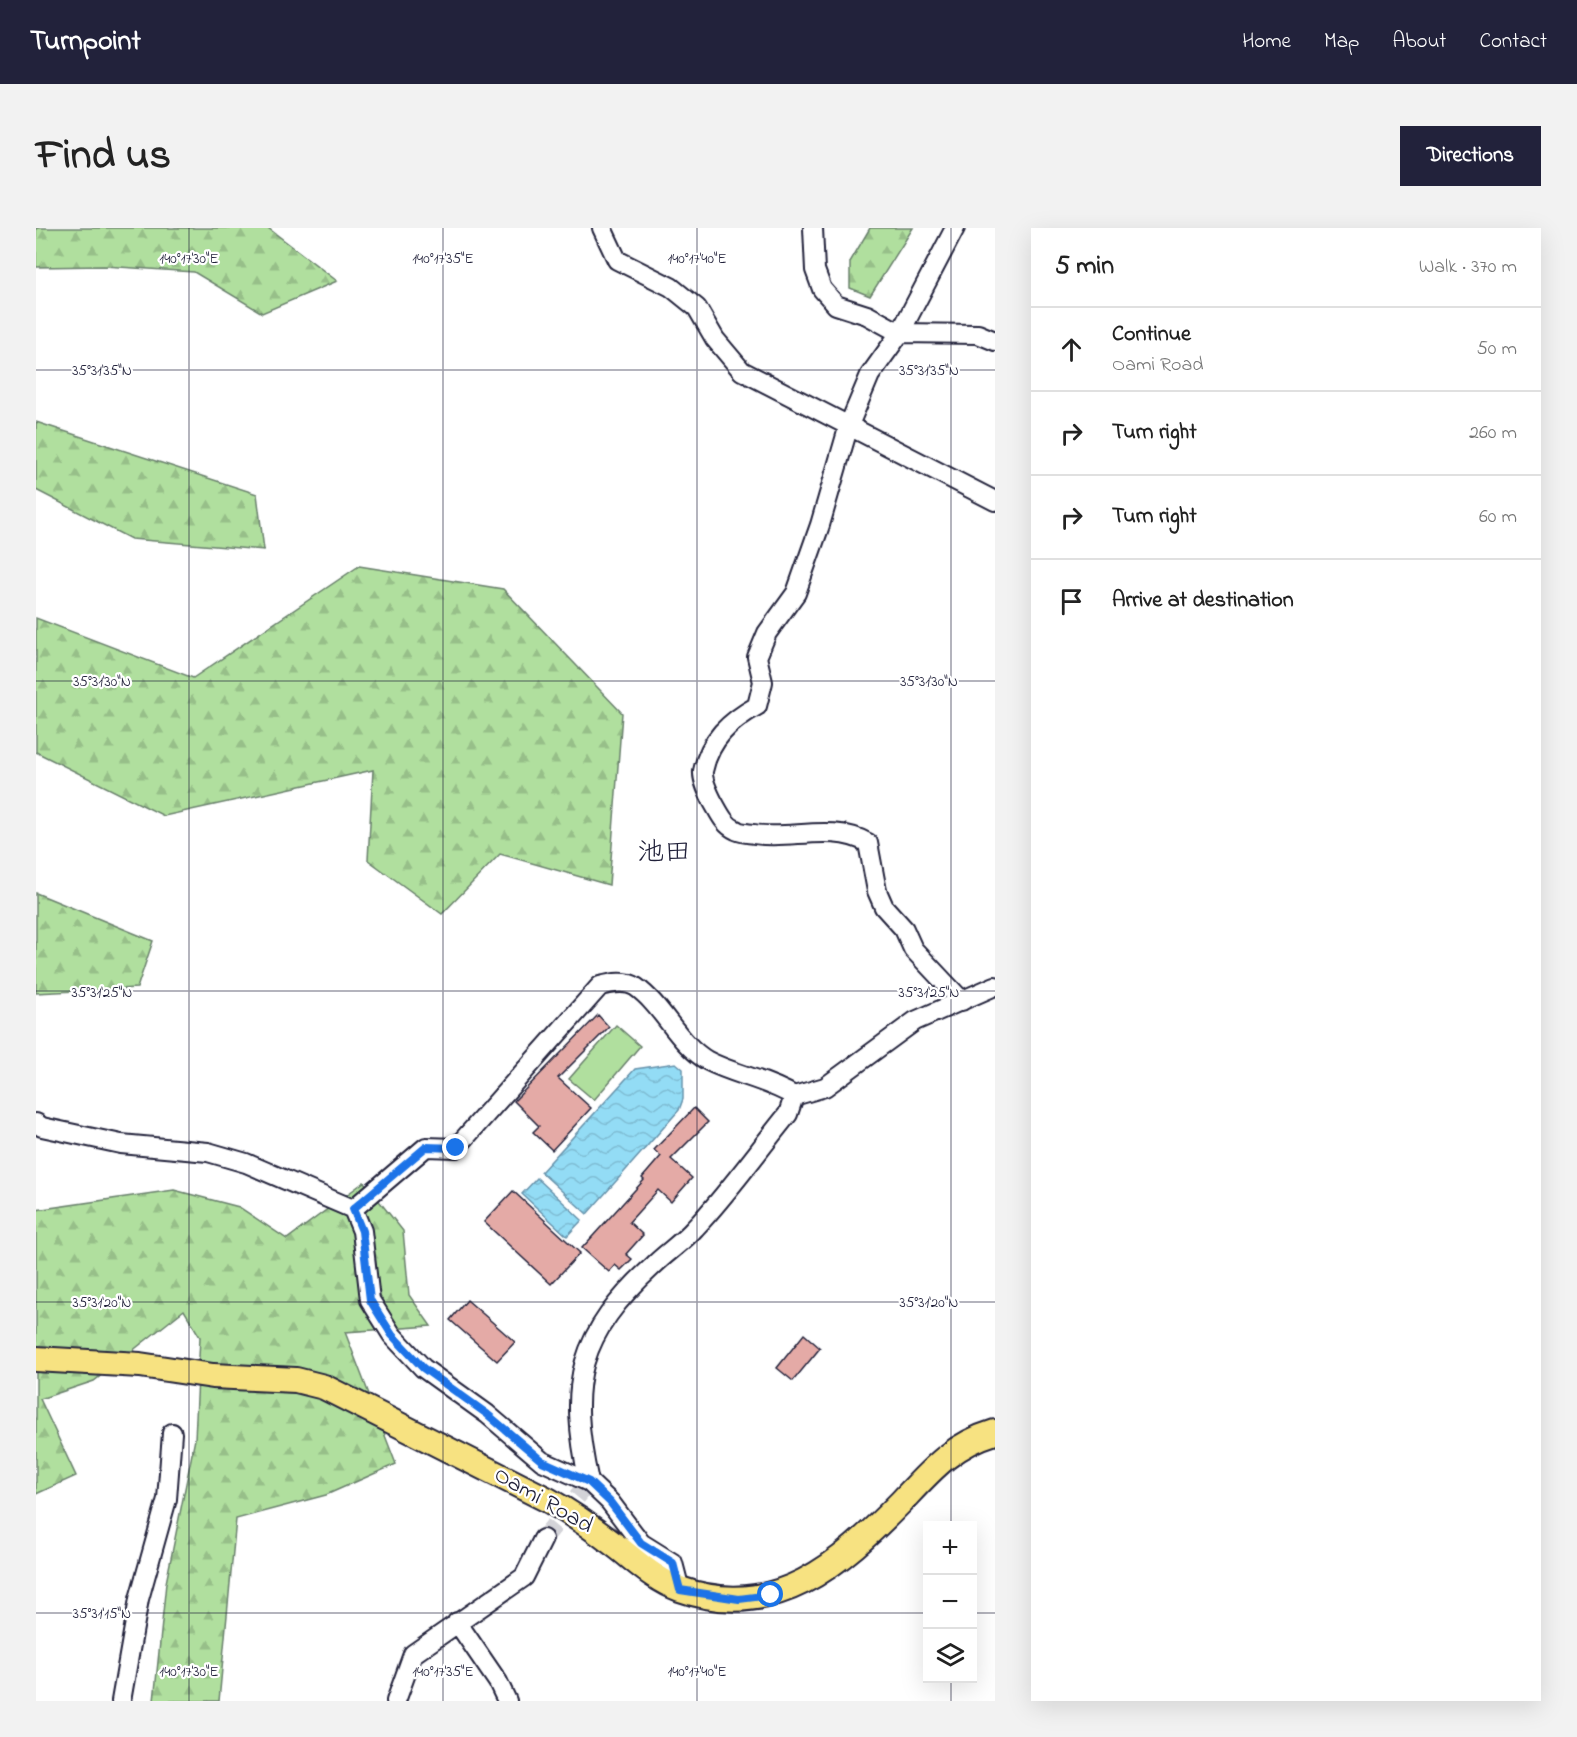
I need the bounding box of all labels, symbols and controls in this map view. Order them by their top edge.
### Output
text: Turnpoint [30,22,141,63]
text: Home [1242,27,1291,57]
text: Map [1324,27,1359,57]
text: About [1392,27,1446,57]
text: Contact [1479,27,1547,57]
text: Find us [36,126,171,187]
button: Directions [1400,126,1541,186]
text: 140°17'30"E [159,248,219,270]
text: 140°17'35"E [412,248,474,270]
text: 140°17'40"E [667,248,727,270]
text: 5 min [1055,248,1114,286]
text: Walk · 370 m [1419,253,1517,282]
text: Continue [1112,319,1191,351]
icon: ahead [1055,333,1088,366]
text: 50 m [1476,335,1517,364]
text: Oami Road [1112,351,1204,380]
text: 35°31'35"N [72,360,132,382]
text: 35°31'35"N [899,360,959,382]
icon: right [1055,417,1088,450]
text: Turn right [1112,417,1197,449]
text: 260 m [1469,419,1517,448]
icon: right [1055,501,1088,534]
text: Turn right [1112,501,1197,533]
text: 60 m [1479,503,1517,532]
icon: arrive [1055,585,1088,618]
text: Arrive at destination [1112,585,1294,617]
text: 35°31'30"N [73,671,131,693]
text: 35°31'30"N [900,671,958,693]
district label: 池田 [637,834,691,873]
text: 35°31'25"N [71,982,133,1004]
text: 35°31'25"N [898,982,960,1004]
route end [442,1134,468,1160]
text: 35°31'20"N [73,1292,131,1314]
text: 35°31'20"N [900,1292,958,1314]
street label: Oami Road [487,1458,600,1544]
map controls [923,1521,977,1683]
button: + [923,1521,977,1575]
button: − [923,1575,977,1629]
route start [757,1581,783,1607]
text: 35°31'15"N [73,1603,131,1625]
button: layers [923,1629,977,1683]
text: 140°17'30"E [159,1661,219,1683]
text: 140°17'35"E [412,1661,474,1683]
text: 140°17'40"E [667,1661,727,1683]

